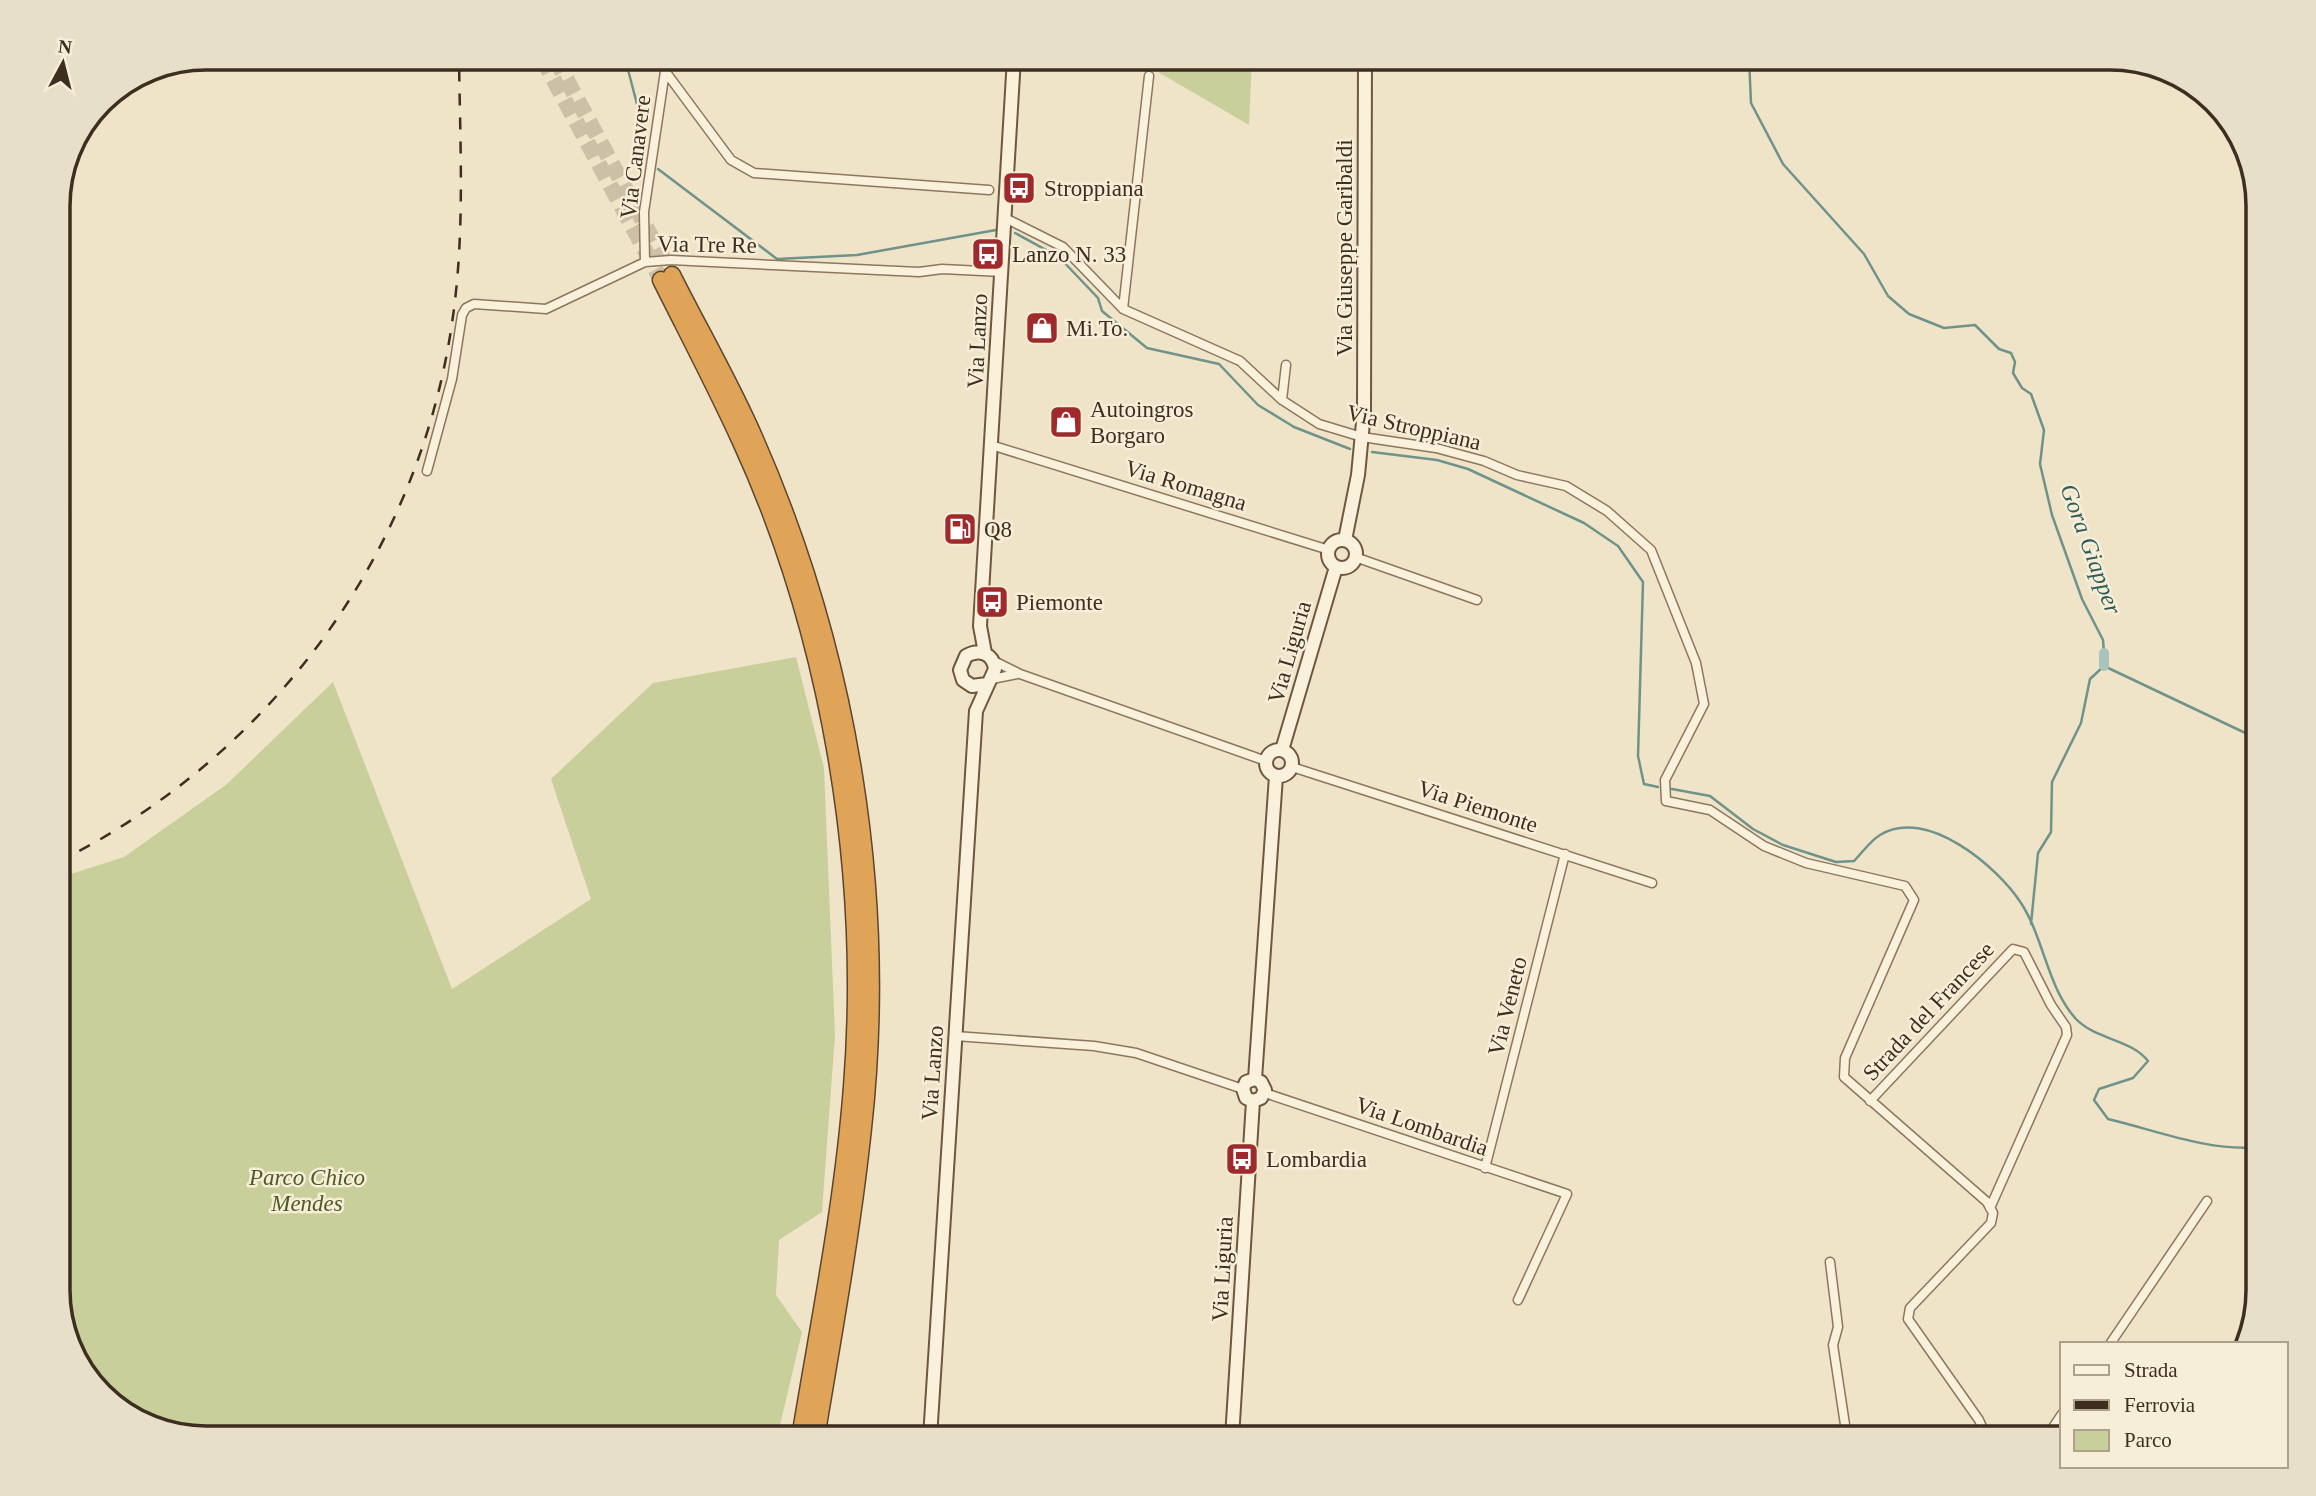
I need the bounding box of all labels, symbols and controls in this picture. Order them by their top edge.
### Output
north arrow [28,28,98,98]
text: N [57,35,73,58]
street label: Via Canavere [616,94,655,220]
street label: Via Giuseppe Garibaldi [1332,139,1357,357]
bus stop icon: Stroppiana [1000,169,1038,207]
place label: Stroppiana [1044,176,1144,201]
street label: Via Tre Re [657,231,757,258]
bus stop icon: Lanzo N. 33 [969,235,1007,273]
place label: Lanzo N. 33 [1012,242,1126,267]
street label: Via Lanzo [963,293,992,389]
shop icon: Mi.To. [1023,309,1061,347]
place label: Mi.To. [1066,316,1128,341]
place label: Autoingros Borgaro [1090,397,1194,448]
street label: Via Stroppiana [1344,400,1484,455]
shop icon: Autoingros Borgaro [1047,403,1085,441]
street label: Via Romagna [1122,455,1250,516]
water label: Gora Giapper [2055,480,2127,618]
fuel station icon: Q8 [941,510,979,548]
place label: Q8 [984,517,1012,542]
bus stop icon: Piemonte [973,583,1011,621]
place label: Piemonte [1016,590,1103,615]
street label: Via Liguria [1263,598,1316,706]
street label: Via Piemonte [1415,775,1541,838]
street label: Strada del Francese [1858,937,1999,1086]
street label: Via Veneto [1483,954,1532,1058]
street label: Via Lanzo [917,1025,948,1121]
street label: Via Lombardia [1352,1092,1491,1161]
bus stop icon: Lombardia [1223,1140,1261,1178]
place label: Lombardia [1266,1147,1367,1172]
park label: Parco Chico Mendes [248,1165,365,1216]
street label: Via Liguria [1207,1216,1238,1322]
legend [2060,1342,2288,1468]
text: Strada [2124,1358,2178,1382]
text: Ferrovia [2124,1393,2196,1417]
text: Parco [2124,1428,2172,1452]

